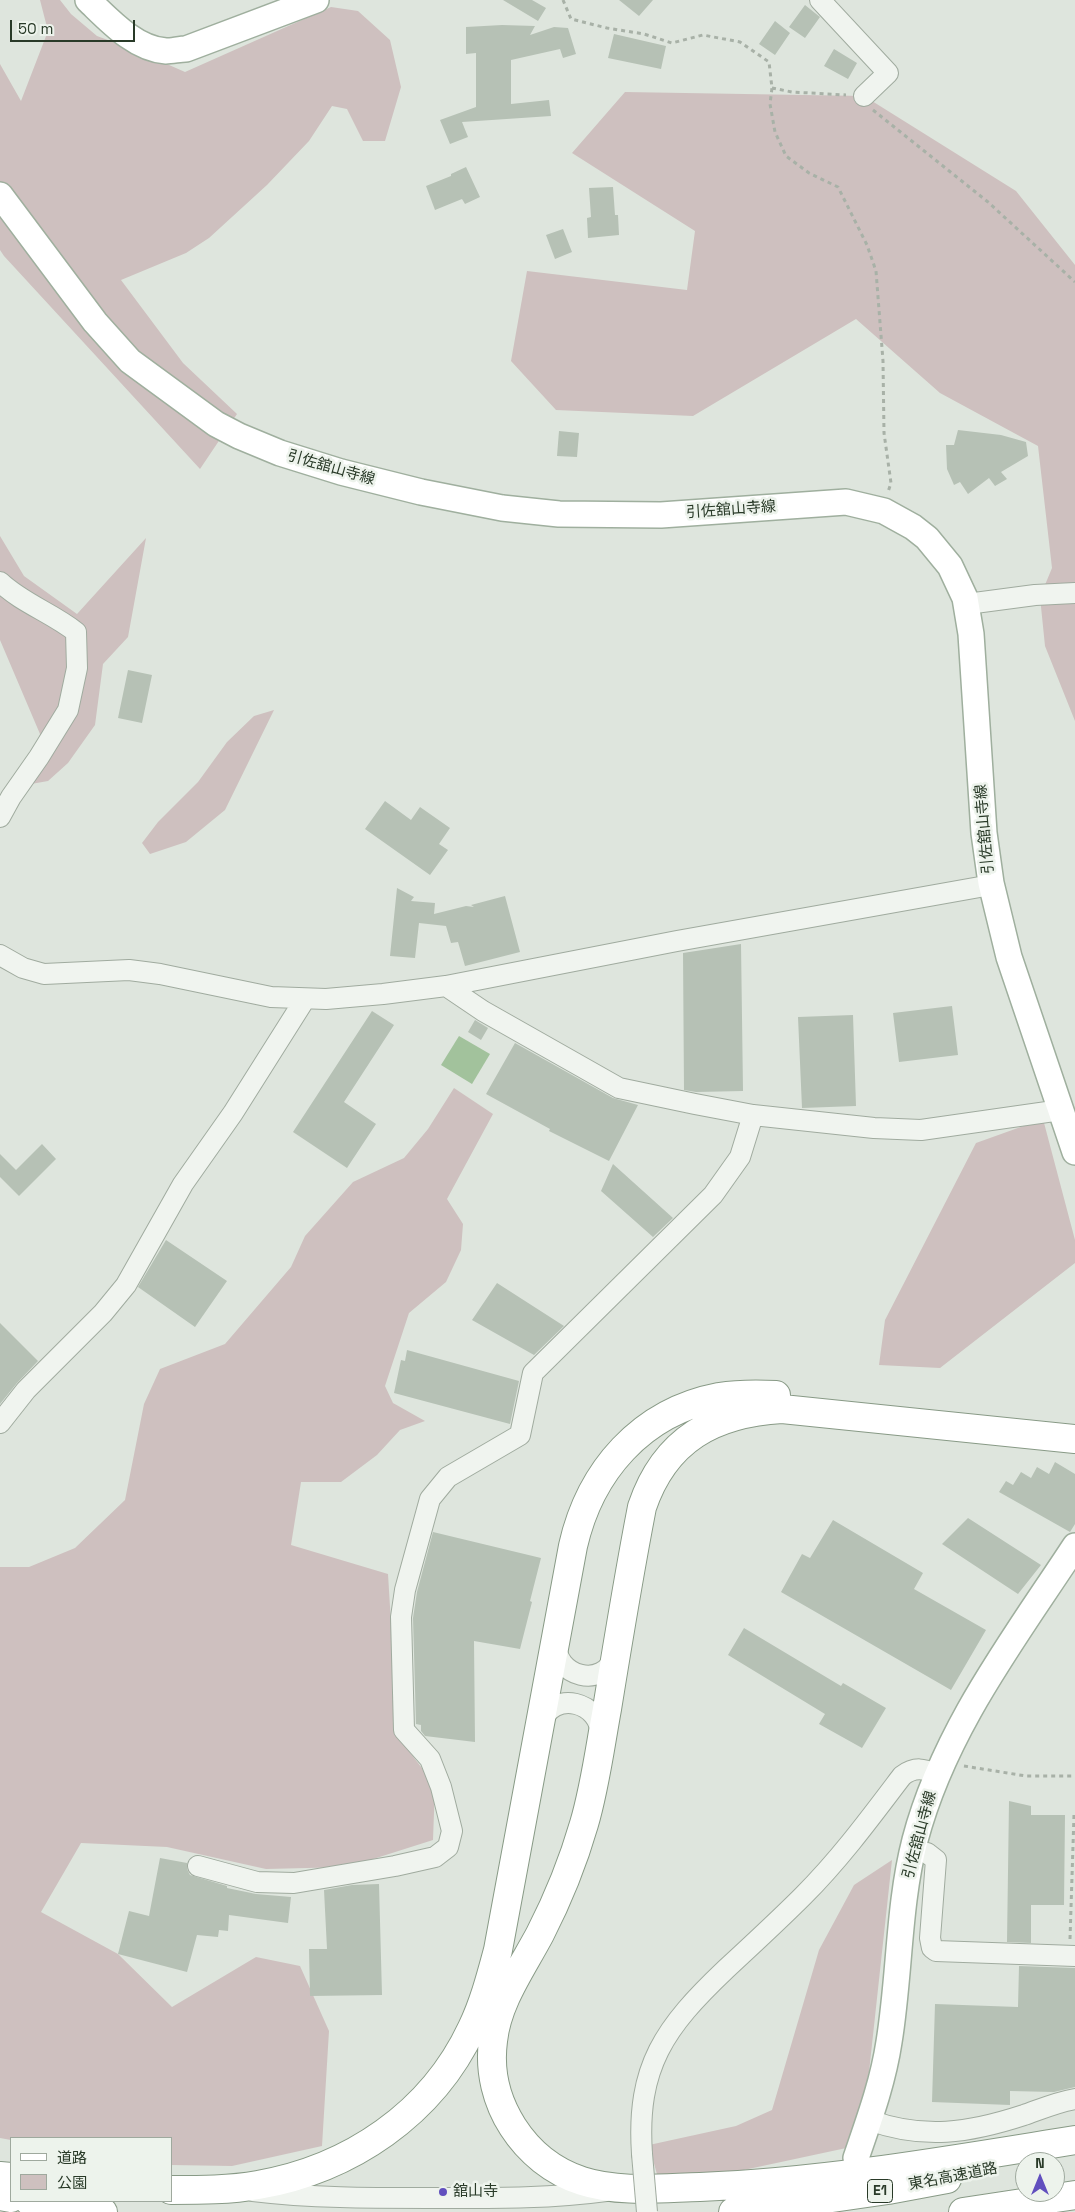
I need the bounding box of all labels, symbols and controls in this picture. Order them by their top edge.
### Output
scale bar [12,10,138,42]
text: 50 m [18,19,53,38]
street label: 引佐舘山寺線 [285,447,377,489]
street label: 引佐舘山寺線 [685,498,777,522]
street label: 引佐舘山寺線 [972,783,998,875]
street label: 引佐舘山寺線 [900,1789,940,1881]
legend [10,2137,172,2202]
text: 道路 [57,2148,87,2167]
north arrow [1015,2152,1065,2202]
text: N [1035,2154,1045,2172]
street label: 東名高速道路 [907,2160,999,2194]
text: 公園 [57,2173,87,2192]
road number: E1 [868,2180,892,2202]
place label: 舘山寺 [453,2183,498,2201]
marker: 舘山寺 [437,2186,449,2198]

